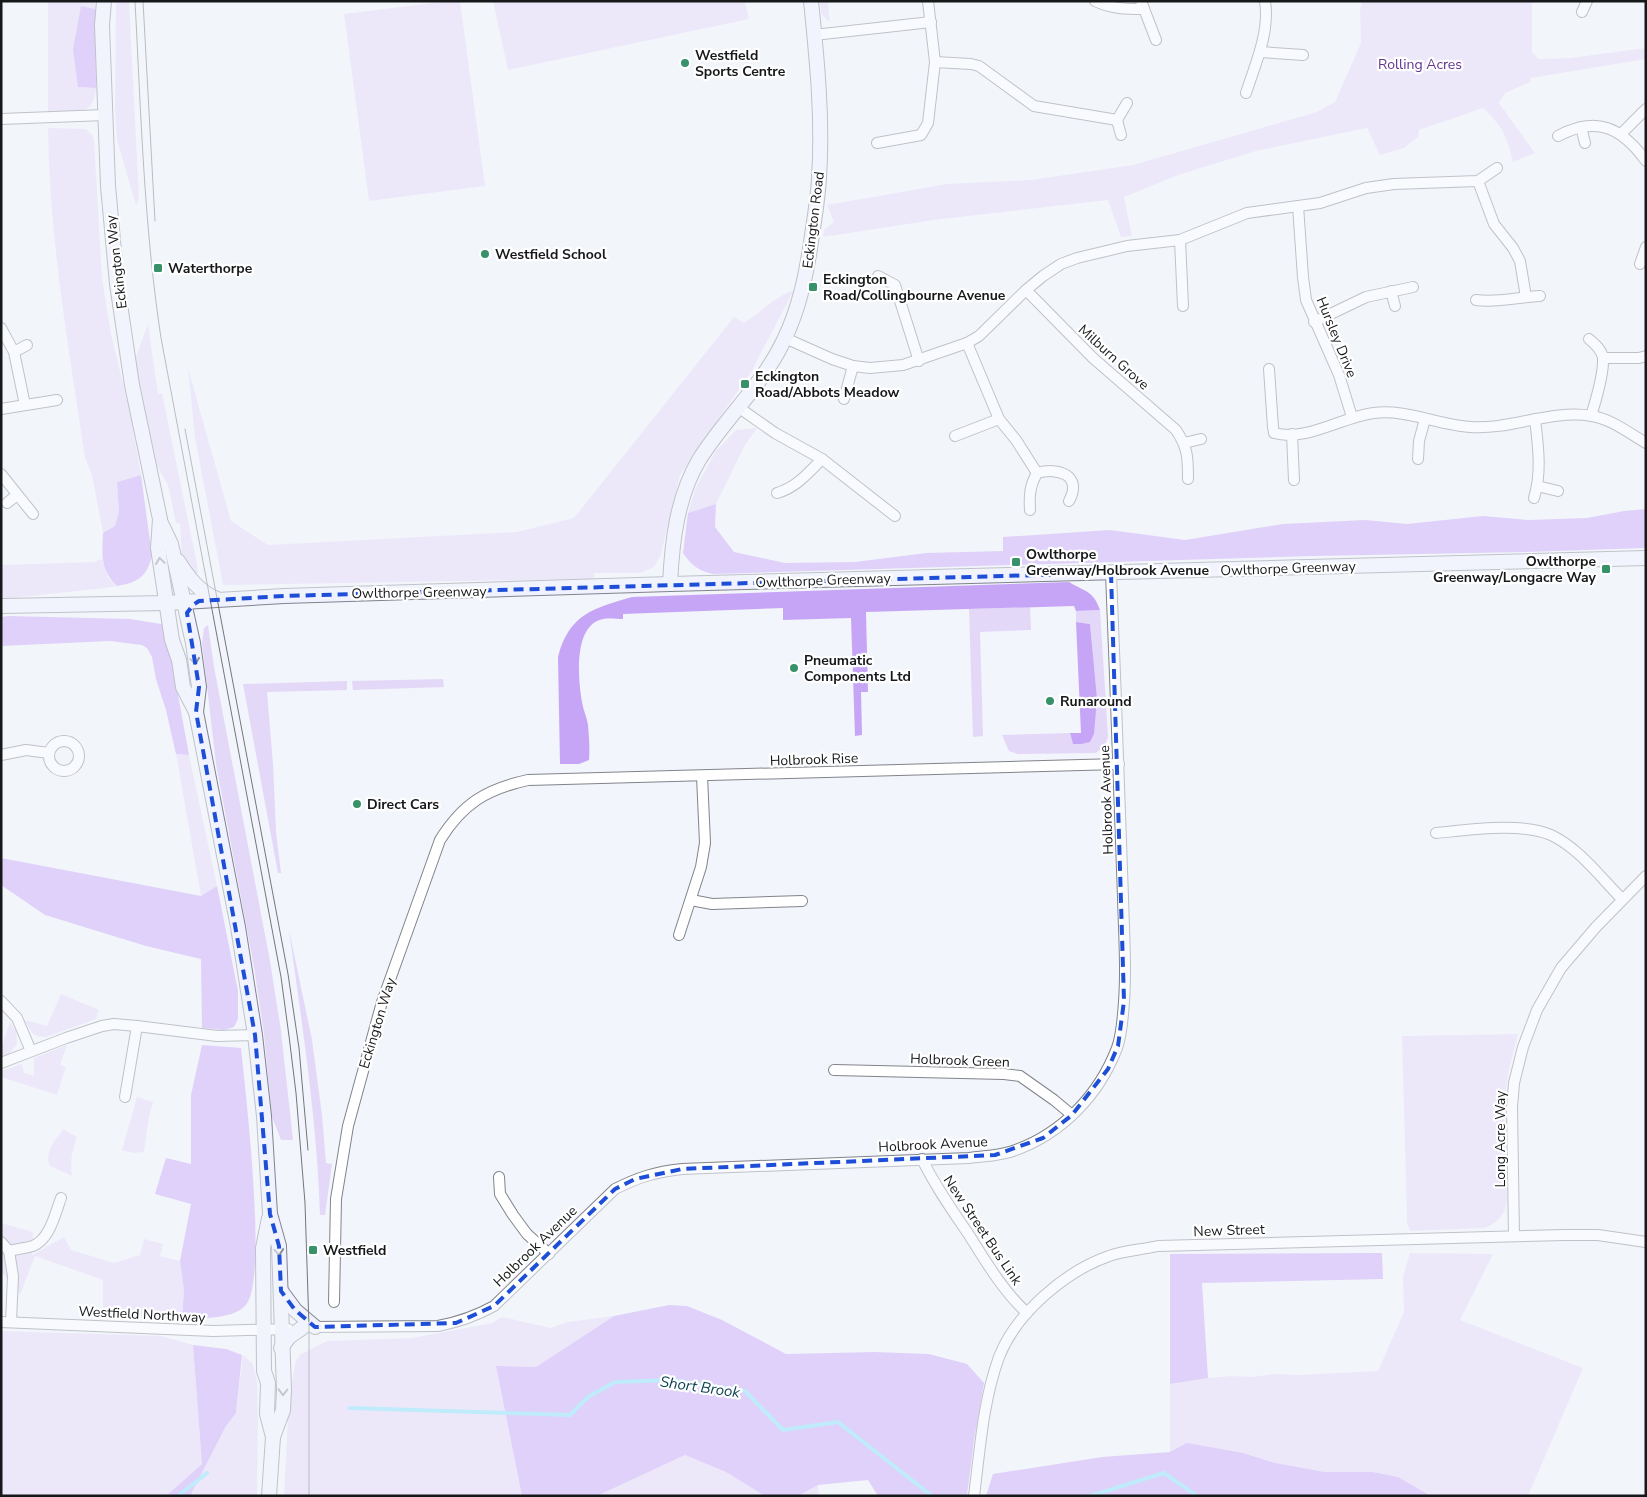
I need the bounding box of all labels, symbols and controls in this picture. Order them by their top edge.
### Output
place label: Westfield Sports Centre [695,46,786,81]
park label: Rolling Acres [1378,55,1462,74]
marker: Westfield Sports Centre [679,57,691,69]
street label: Eckington Road [798,170,829,270]
street label: Eckington Way [101,213,132,310]
place label: Westfield School [495,245,607,264]
marker: Westfield School [479,248,491,260]
place label: Waterthorpe [168,259,253,278]
marker: Waterthorpe [152,262,164,274]
place label: Eckington Road/Collingbourne Avenue [823,270,1006,305]
marker: Eckington Road/Collingbourne Avenue [807,281,819,293]
street label: Hursley Drive [1312,294,1361,380]
street label: Milburn Grove [1074,320,1153,394]
place label: Eckington Road/Abbots Meadow [755,367,900,402]
marker: Eckington Road/Abbots Meadow [739,378,751,390]
place label: Owlthorpe Greenway/Holbrook Avenue [1026,545,1209,580]
place label: Owlthorpe Greenway/Longacre Way [1433,552,1597,587]
marker: Owlthorpe Greenway/Holbrook Avenue [1010,556,1022,568]
one-way arrow [155,557,166,565]
street label: Owlthorpe Greenway [1220,557,1357,580]
marker: Owlthorpe Greenway/Longacre Way [1600,563,1612,575]
street label: Owlthorpe Greenway [755,569,892,592]
street label: Owlthorpe Greenway [351,582,488,603]
place label: Pneumatic Components Ltd [804,651,911,686]
one-way arrow [190,656,200,665]
marker: Pneumatic Components Ltd [788,662,800,674]
place label: Runaround [1060,692,1132,711]
marker: Runaround [1044,695,1056,707]
street label: Holbrook Avenue [1095,745,1118,855]
street label: Holbrook Rise [769,748,859,771]
place label: Direct Cars [367,795,439,814]
marker: Direct Cars [351,798,363,810]
street label: Eckington Way [355,975,401,1071]
street label: Holbrook Green [910,1049,1010,1072]
street label: Long Acre Way [1491,1090,1510,1187]
street label: Holbrook Avenue [878,1132,988,1157]
street label: New Street Bus Link [939,1172,1027,1290]
street label: Holbrook Avenue [489,1201,581,1291]
street label: New Street [1193,1220,1265,1241]
place label: Westfield [323,1241,386,1260]
marker: Westfield [307,1244,319,1256]
one-way arrow [273,1249,284,1257]
street label: Westfield Northway [78,1302,207,1327]
water label: Short Brook [659,1371,742,1403]
one-way arrow [278,1388,288,1396]

